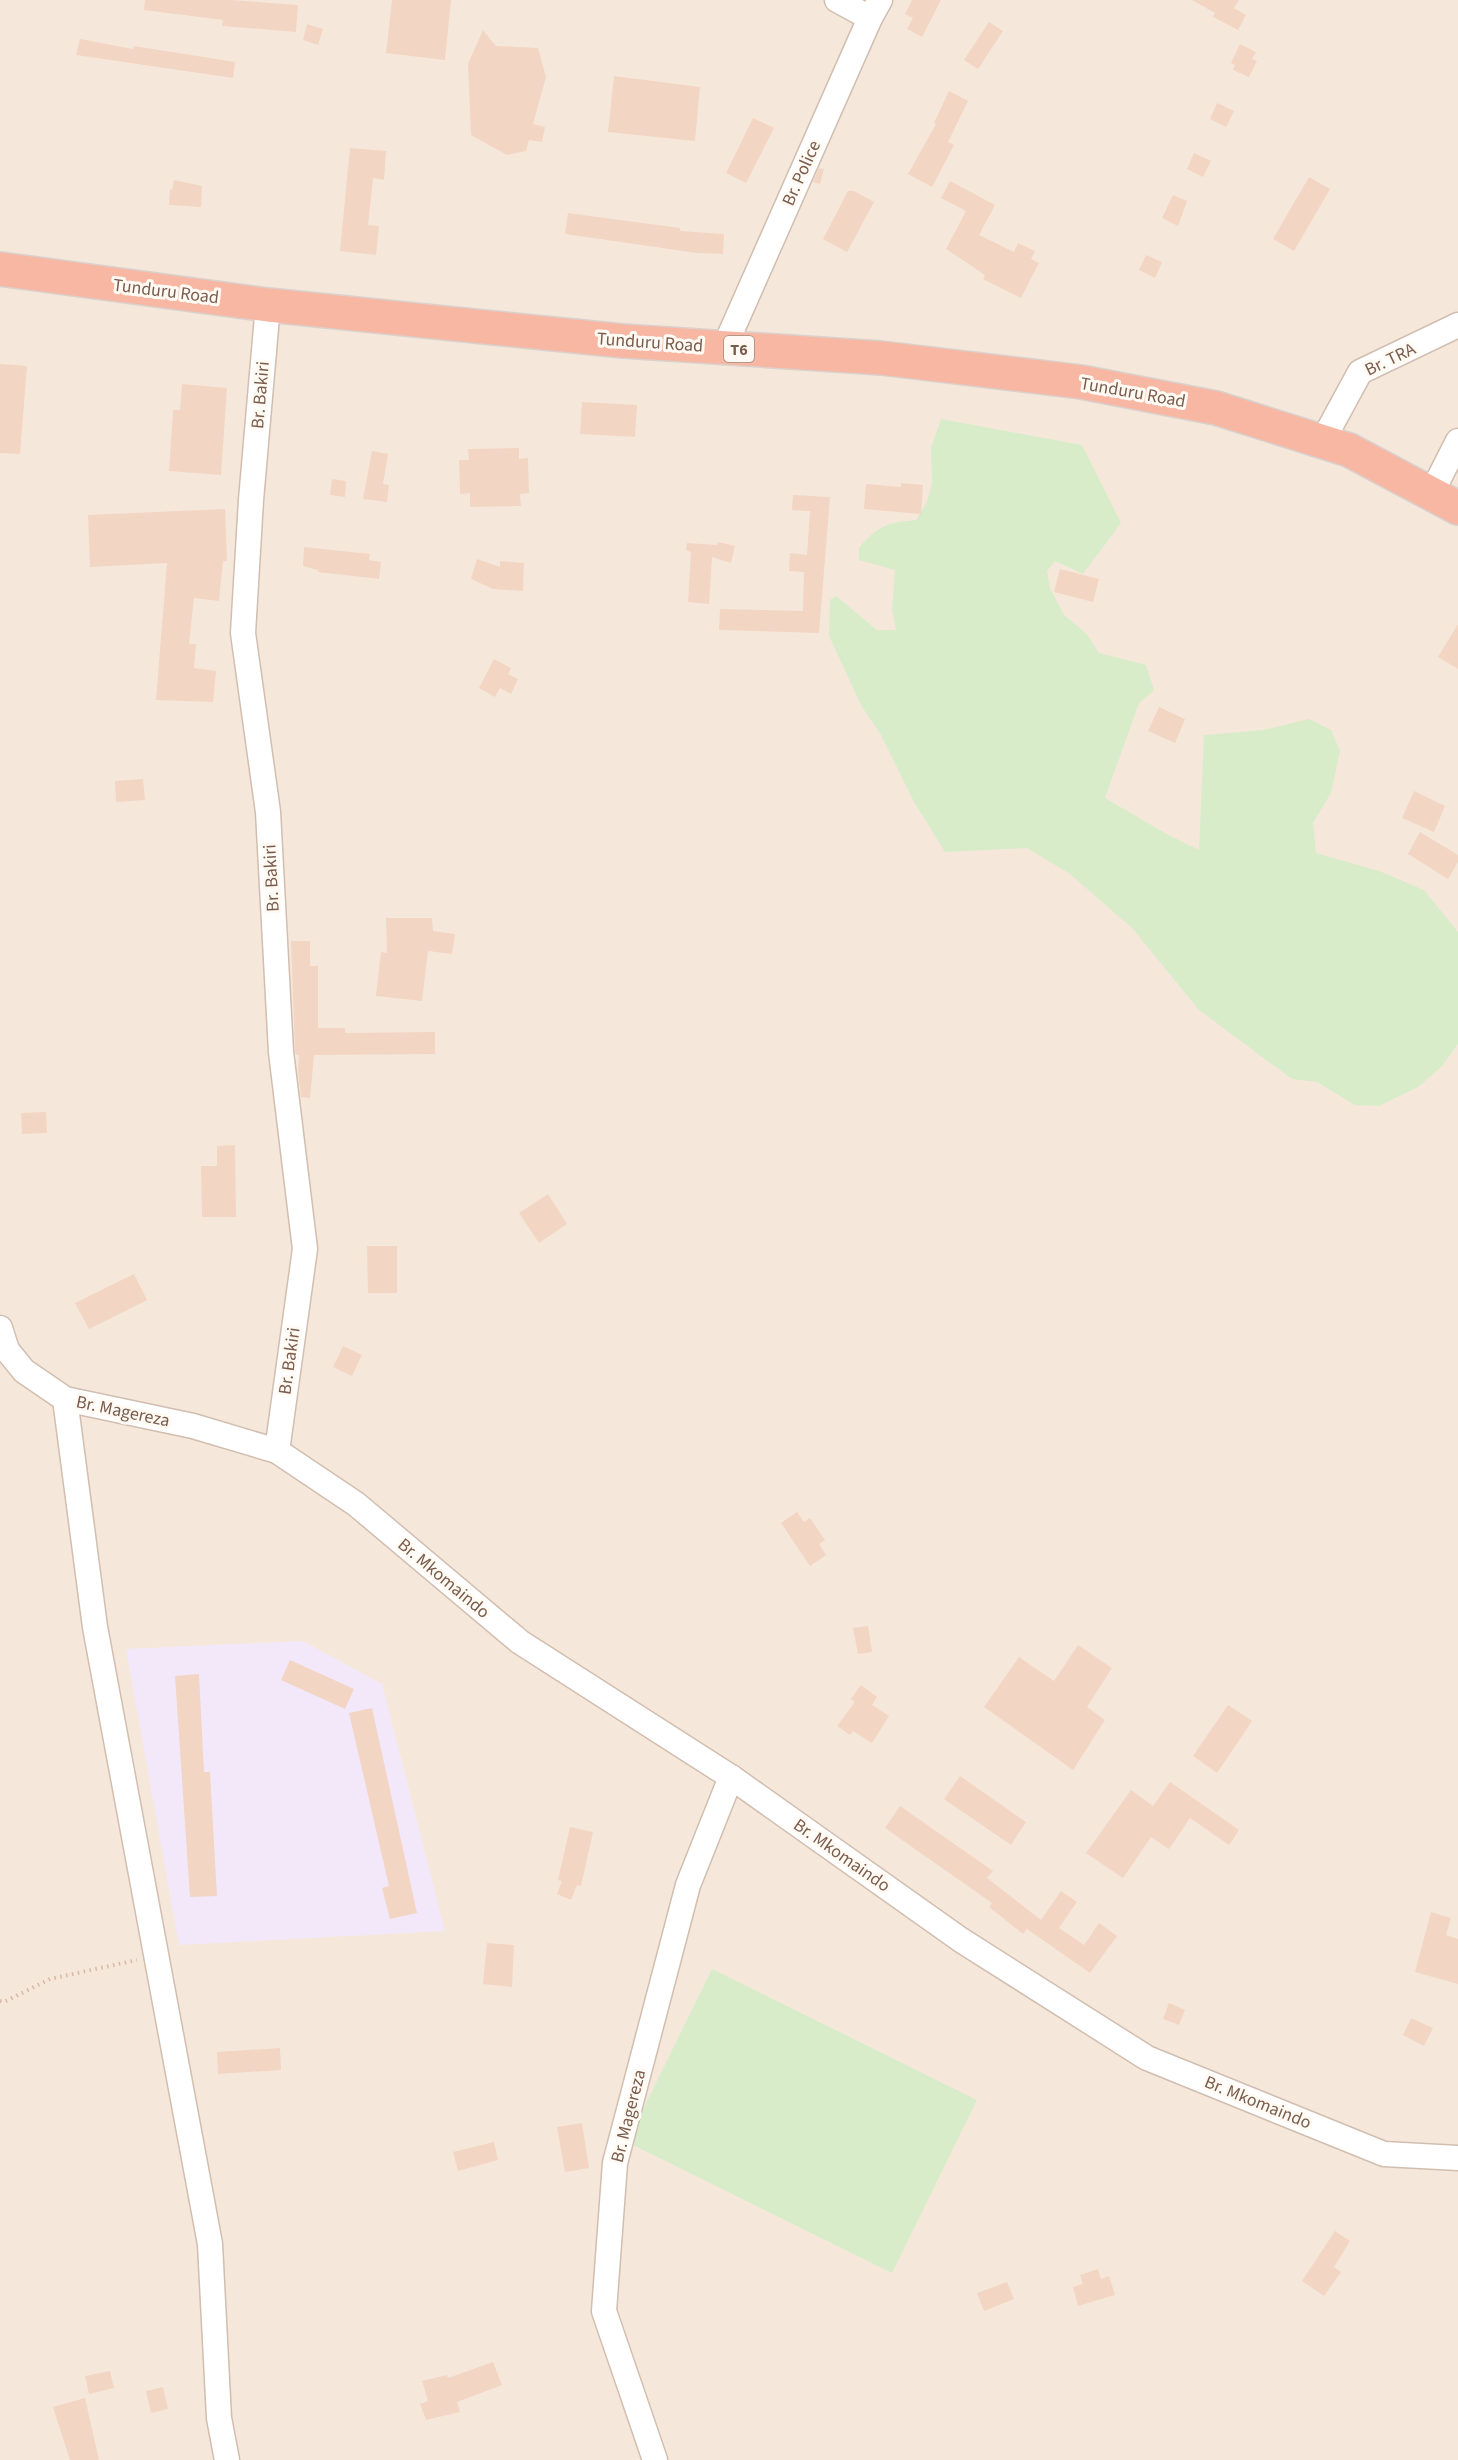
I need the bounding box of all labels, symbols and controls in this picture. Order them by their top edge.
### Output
street label: Br. Police [776,136,827,210]
street label: Tunduru Road [112,273,220,310]
street label: Tunduru Road [596,326,704,359]
road number: T6 [724,336,754,362]
street label: Br. TRA [1361,336,1420,382]
street label: Br. Bakiri [245,360,276,430]
street label: Tunduru Road [1078,371,1188,414]
street label: Br. Bakiri [257,844,286,912]
street label: Br. Bakiri [272,1326,307,1396]
street label: Br. Magereza [74,1389,172,1434]
street label: Br. Mkomaindo [392,1532,495,1624]
street label: Br. Mkomaindo [788,1813,895,1898]
street label: Br. Magereza [605,2067,652,2165]
street label: Br. Mkomaindo [1201,2070,1315,2135]

